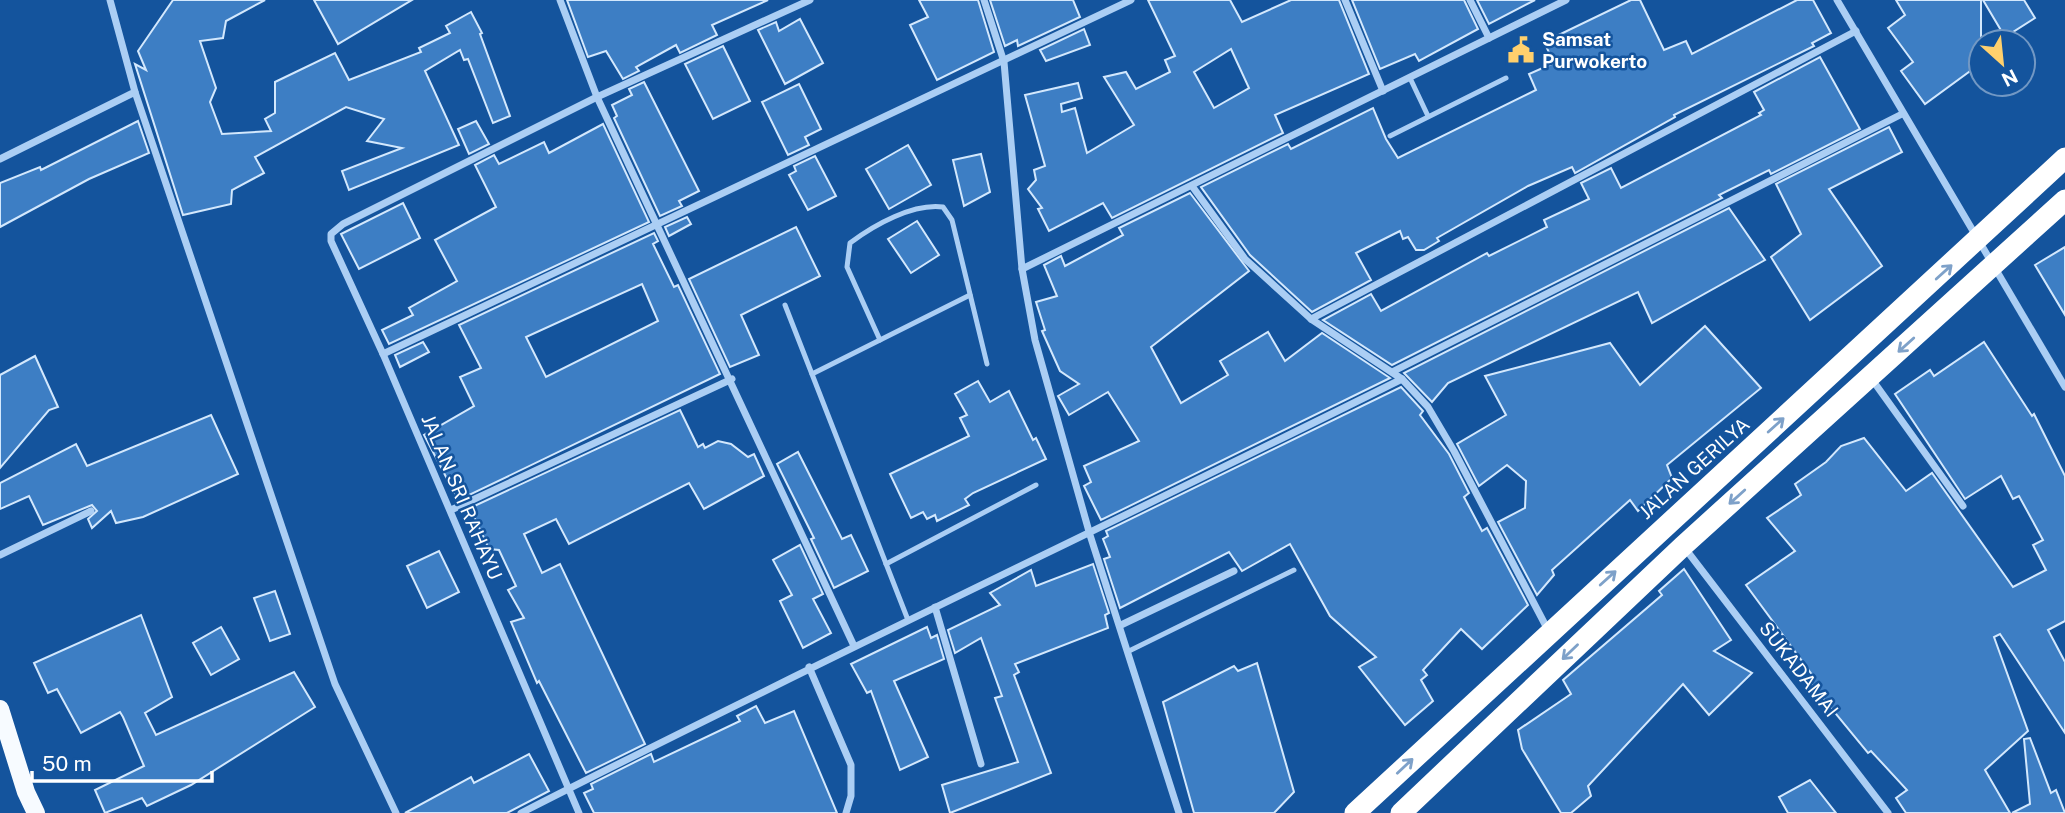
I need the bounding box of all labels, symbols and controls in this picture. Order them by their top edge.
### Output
place label: Samsat Purwokerto [1542,28,1647,72]
north arrow [1967,28,2037,98]
public building icon: Samsat Purwokerto [1506,35,1536,65]
text: N [1998,65,2021,91]
one-way arrow [1935,263,1952,280]
one-way arrow [1897,337,1915,353]
street label: JALAN SRI RAHAYU [417,411,507,583]
street label: JALAN GERILYA [1634,413,1754,523]
one-way arrow [1767,417,1785,433]
one-way arrow [1729,489,1746,506]
one-way arrow [1598,570,1616,586]
street label: SUKADAMAI [1755,617,1843,721]
one-way arrow [1562,643,1579,660]
scale bar [32,740,212,784]
text: 50 m [42,751,92,776]
one-way arrow [1396,758,1413,775]

